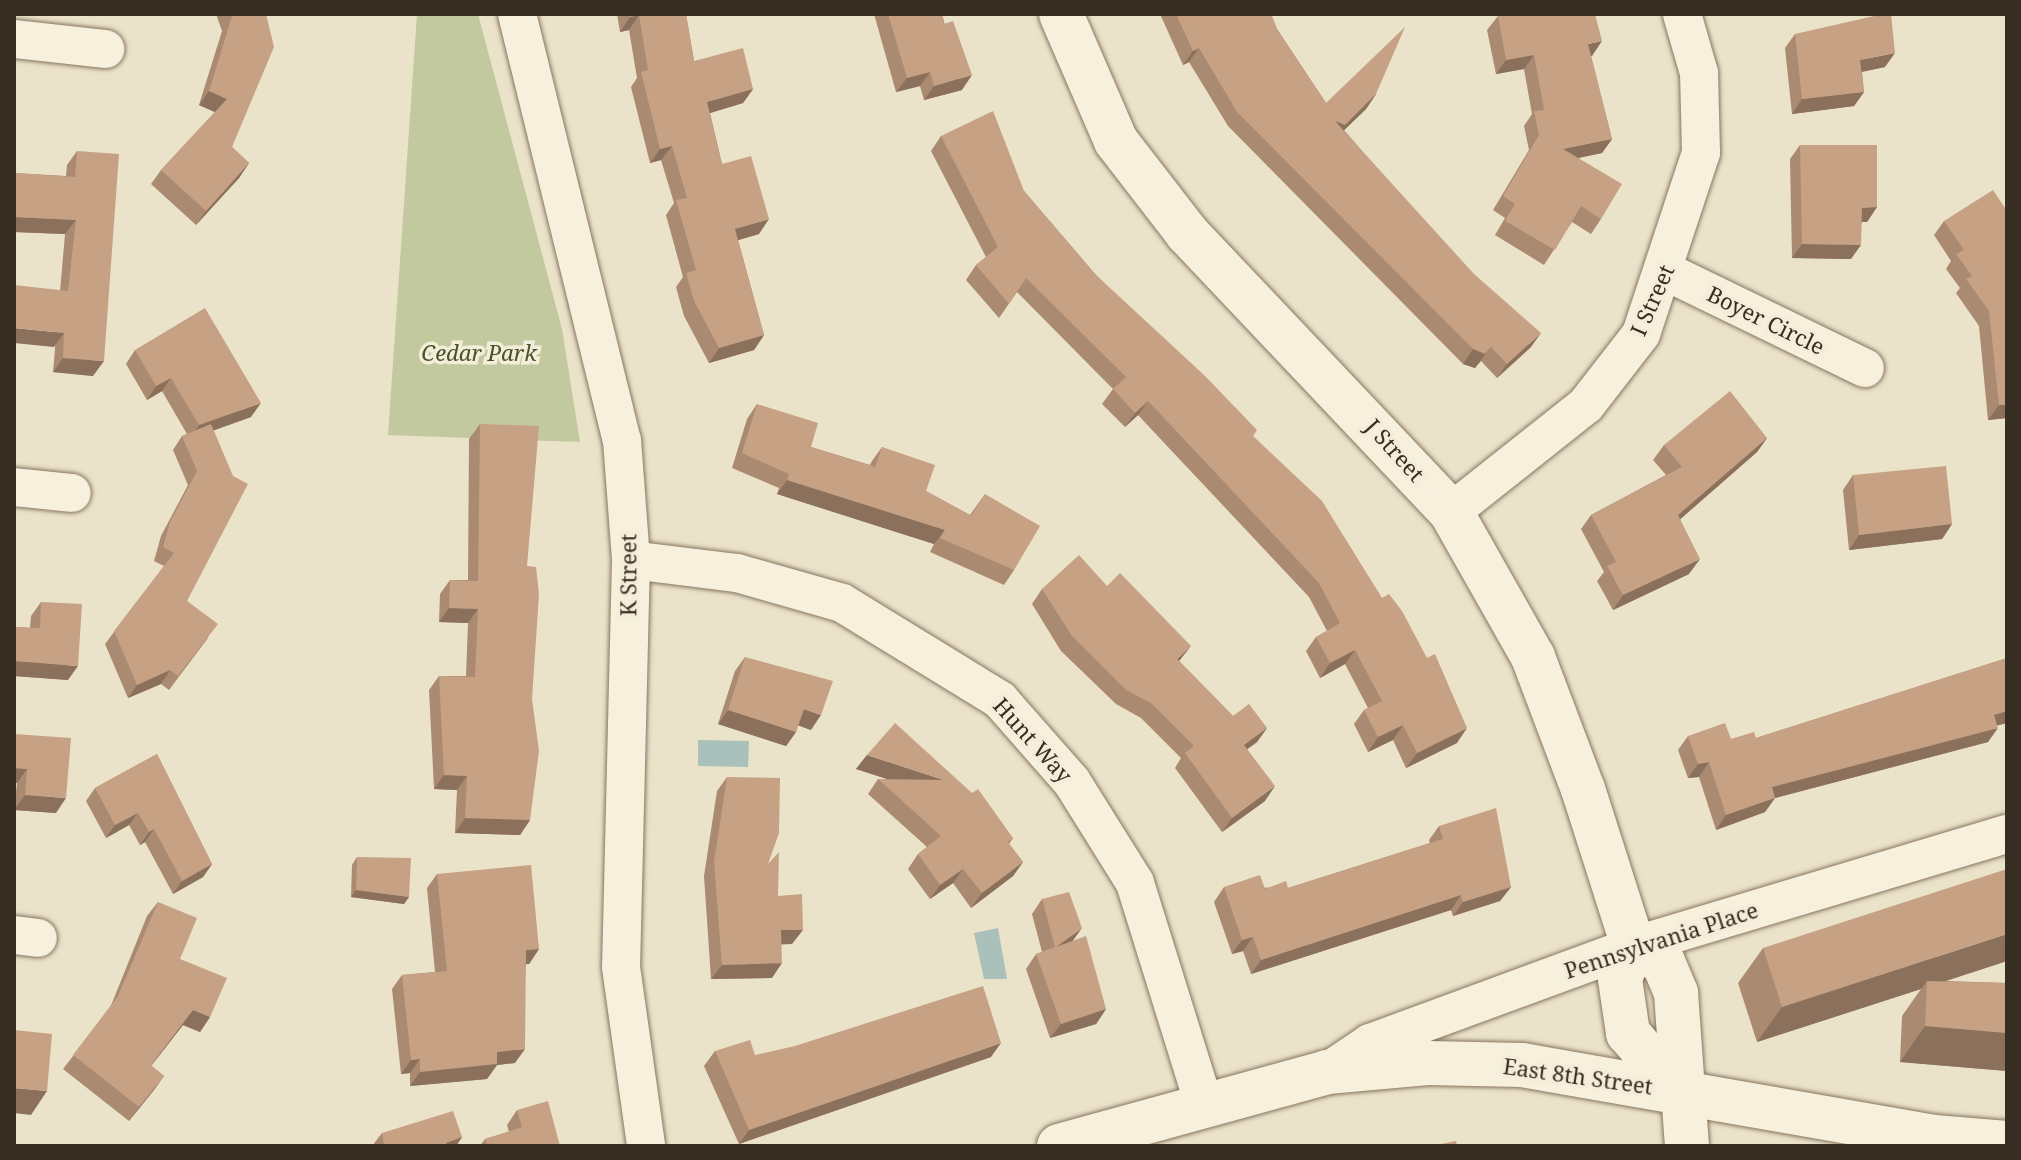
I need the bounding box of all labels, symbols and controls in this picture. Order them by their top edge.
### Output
street label: I Street [1625,260,1679,340]
street label: Boyer Circle [1703,280,1829,360]
park label: Cedar Park [421,340,537,366]
street label: J Street [1360,413,1430,487]
street label: K Street [615,534,641,616]
street label: Hunt Way [988,692,1078,788]
street label: Pennsylvania Place [1561,896,1761,984]
street label: East 8th Street [1502,1052,1654,1100]

